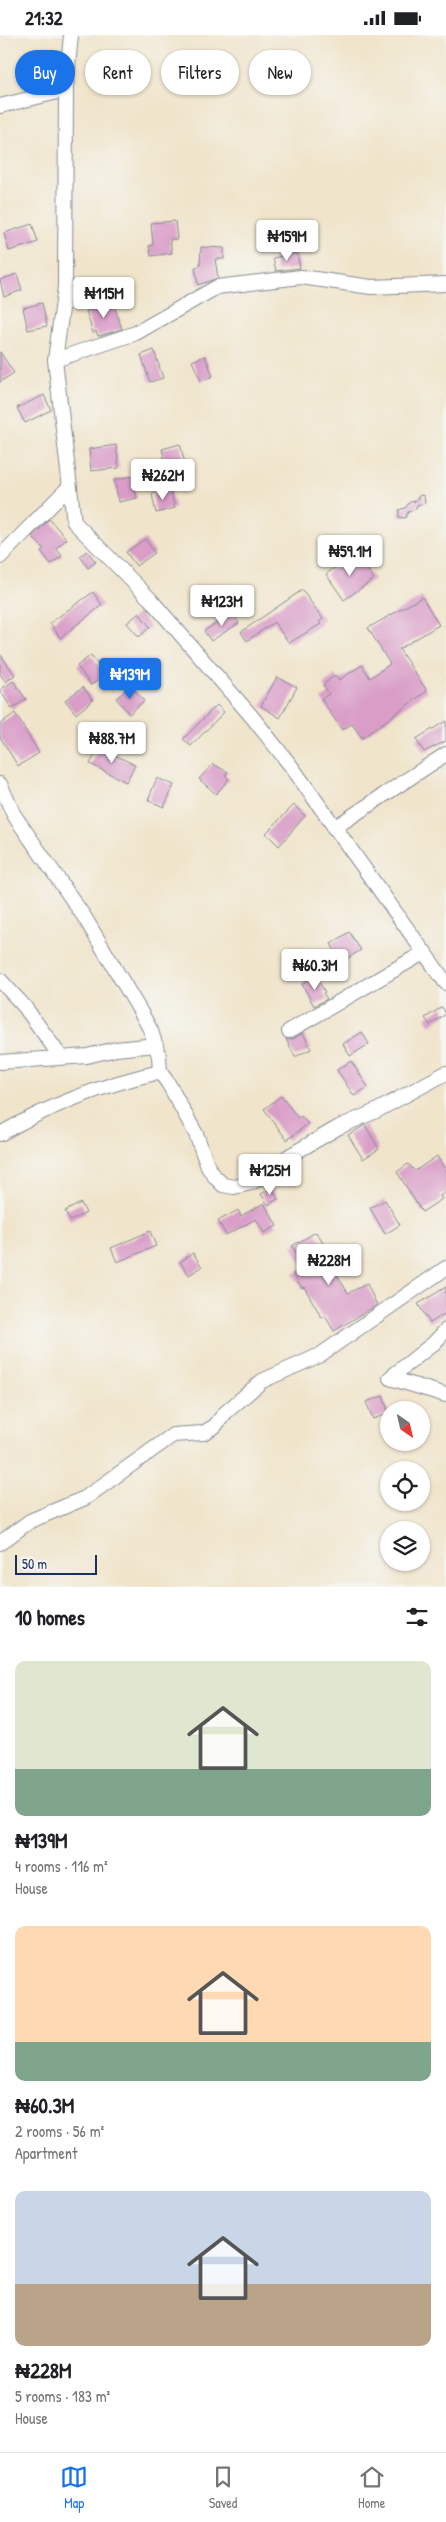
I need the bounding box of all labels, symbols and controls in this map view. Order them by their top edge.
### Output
text: 21:32 [25,5,63,31]
chip: Buy [15,50,75,95]
chip: Rent [85,50,151,95]
chip: Filters [161,50,239,95]
chip: New [249,50,311,95]
pin: ₦159M [252,219,322,262]
text: ₦159M [267,225,307,247]
pin: ₦115M [69,277,139,319]
text: ₦115M [84,282,124,304]
pin: ₦262M [128,459,198,501]
text: ₦262M [142,464,184,486]
pin: ₦59.1M [309,535,391,577]
text: ₦59.1M [329,540,371,562]
pin: ₦123M [187,585,257,627]
text: ₦123M [201,590,243,612]
pin: ₦139M [95,657,165,700]
text: ₦139M [110,663,150,685]
pin: ₦88.7M [71,721,153,764]
text: ₦88.7M [89,727,135,749]
pin: ₦60.3M [274,949,356,991]
text: ₦60.3M [292,954,338,976]
pin: ₦125M [235,1153,305,1196]
text: ₦125M [249,1159,291,1181]
pin: ₦228M [294,1243,364,1286]
text: ₦228M [308,1249,350,1271]
north arrow [380,1401,430,1451]
map controls [380,1401,430,1571]
button: locate [380,1461,430,1511]
button: layers [380,1521,430,1571]
scale bar [15,1552,98,1575]
text: 50 m [22,1554,47,1573]
text: 10 homes [15,1603,85,1632]
icon: filters [403,1603,431,1631]
icon: home [178,1693,268,1783]
text: ₦139M [15,1826,67,1855]
text: 4 rooms · 116 m² [15,1855,108,1877]
text: House [15,1877,48,1899]
icon: home [178,1958,268,2048]
text: ₦60.3M [15,2091,74,2120]
text: 2 rooms · 56 m² [15,2120,104,2142]
text: Apartment [15,2142,78,2164]
icon: home [178,2223,268,2313]
text: ₦228M [15,2356,71,2385]
text: 5 rooms · 183 m² [15,2385,110,2407]
text: House [15,2407,48,2429]
tab: Map [60,2463,88,2512]
tab: Saved [209,2463,237,2512]
tab: Home [358,2463,386,2512]

